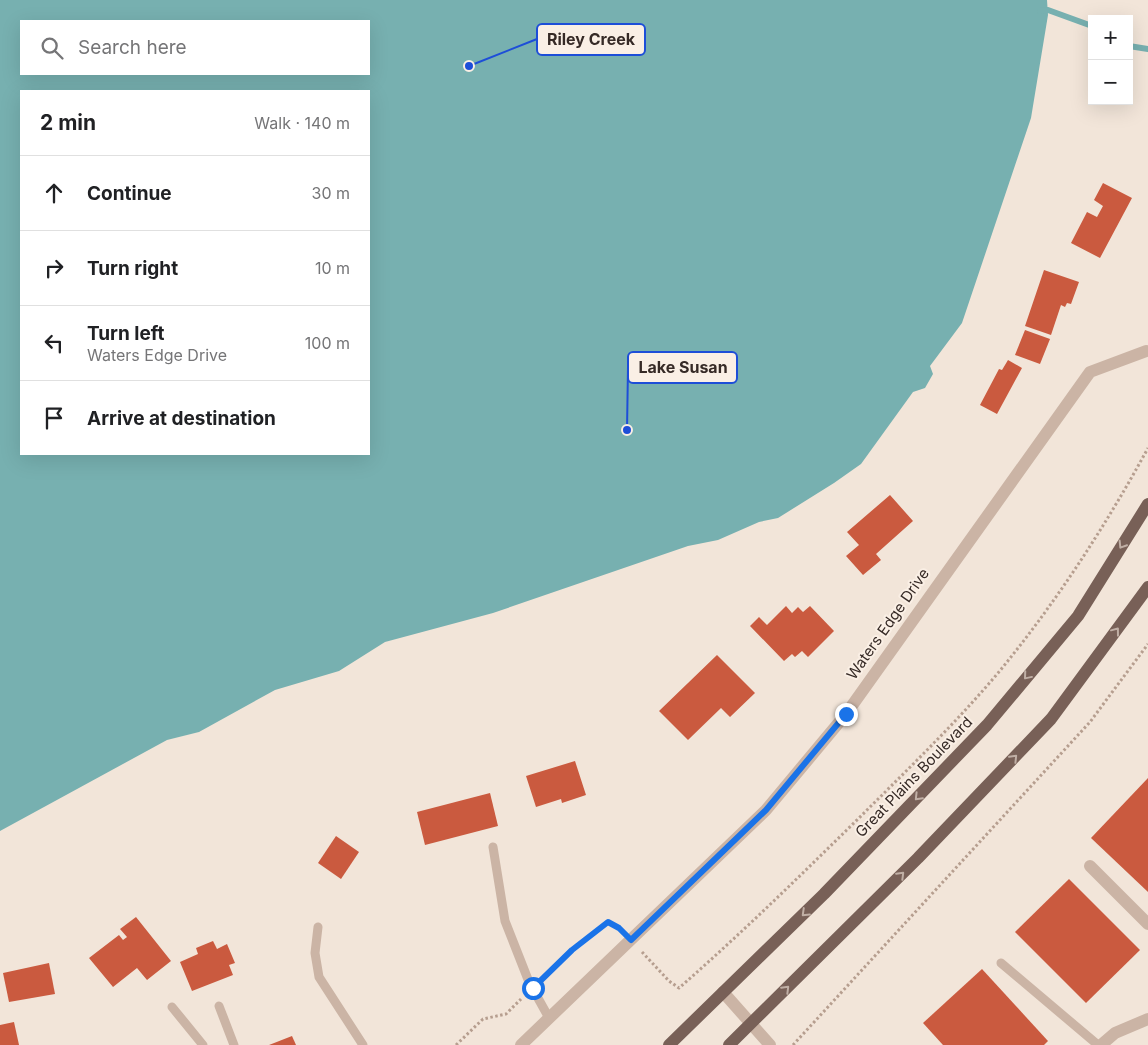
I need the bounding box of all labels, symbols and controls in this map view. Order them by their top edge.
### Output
map controls [1088,15,1133,105]
button: + [1088,15,1133,60]
search box [20,20,370,75]
callout: Riley Creek [537,24,645,55]
text: Riley Creek [547,29,636,49]
icon: search [38,34,66,62]
text: Search here [78,36,187,59]
button: − [1088,60,1133,105]
text: 2 min [40,110,96,135]
text: Walk · 140 m [254,113,350,133]
icon: ahead [40,179,68,207]
text: Continue [87,182,172,205]
text: 30 m [312,183,350,203]
icon: right [40,254,68,282]
text: Turn right [87,257,178,280]
text: 10 m [315,258,350,278]
text: Turn left [87,322,165,345]
icon: left [40,329,68,357]
text: 100 m [305,333,350,353]
text: Waters Edge Drive [87,345,227,365]
callout: Lake Susan [628,352,737,383]
text: Lake Susan [638,357,728,377]
icon: arrive [40,404,68,432]
text: Arrive at destination [87,407,276,430]
one-way arrow [1119,539,1128,548]
street label: Waters Edge Drive [842,564,933,683]
one-way arrow [1110,627,1119,637]
one-way arrow [1024,671,1033,680]
route end [835,703,858,726]
street label: Great Plains Boulevard [851,712,976,841]
one-way arrow [1008,754,1017,763]
one-way arrow [915,791,924,800]
one-way arrow [895,872,904,881]
one-way arrow [801,907,810,916]
route start [522,977,545,1000]
one-way arrow [780,986,789,995]

